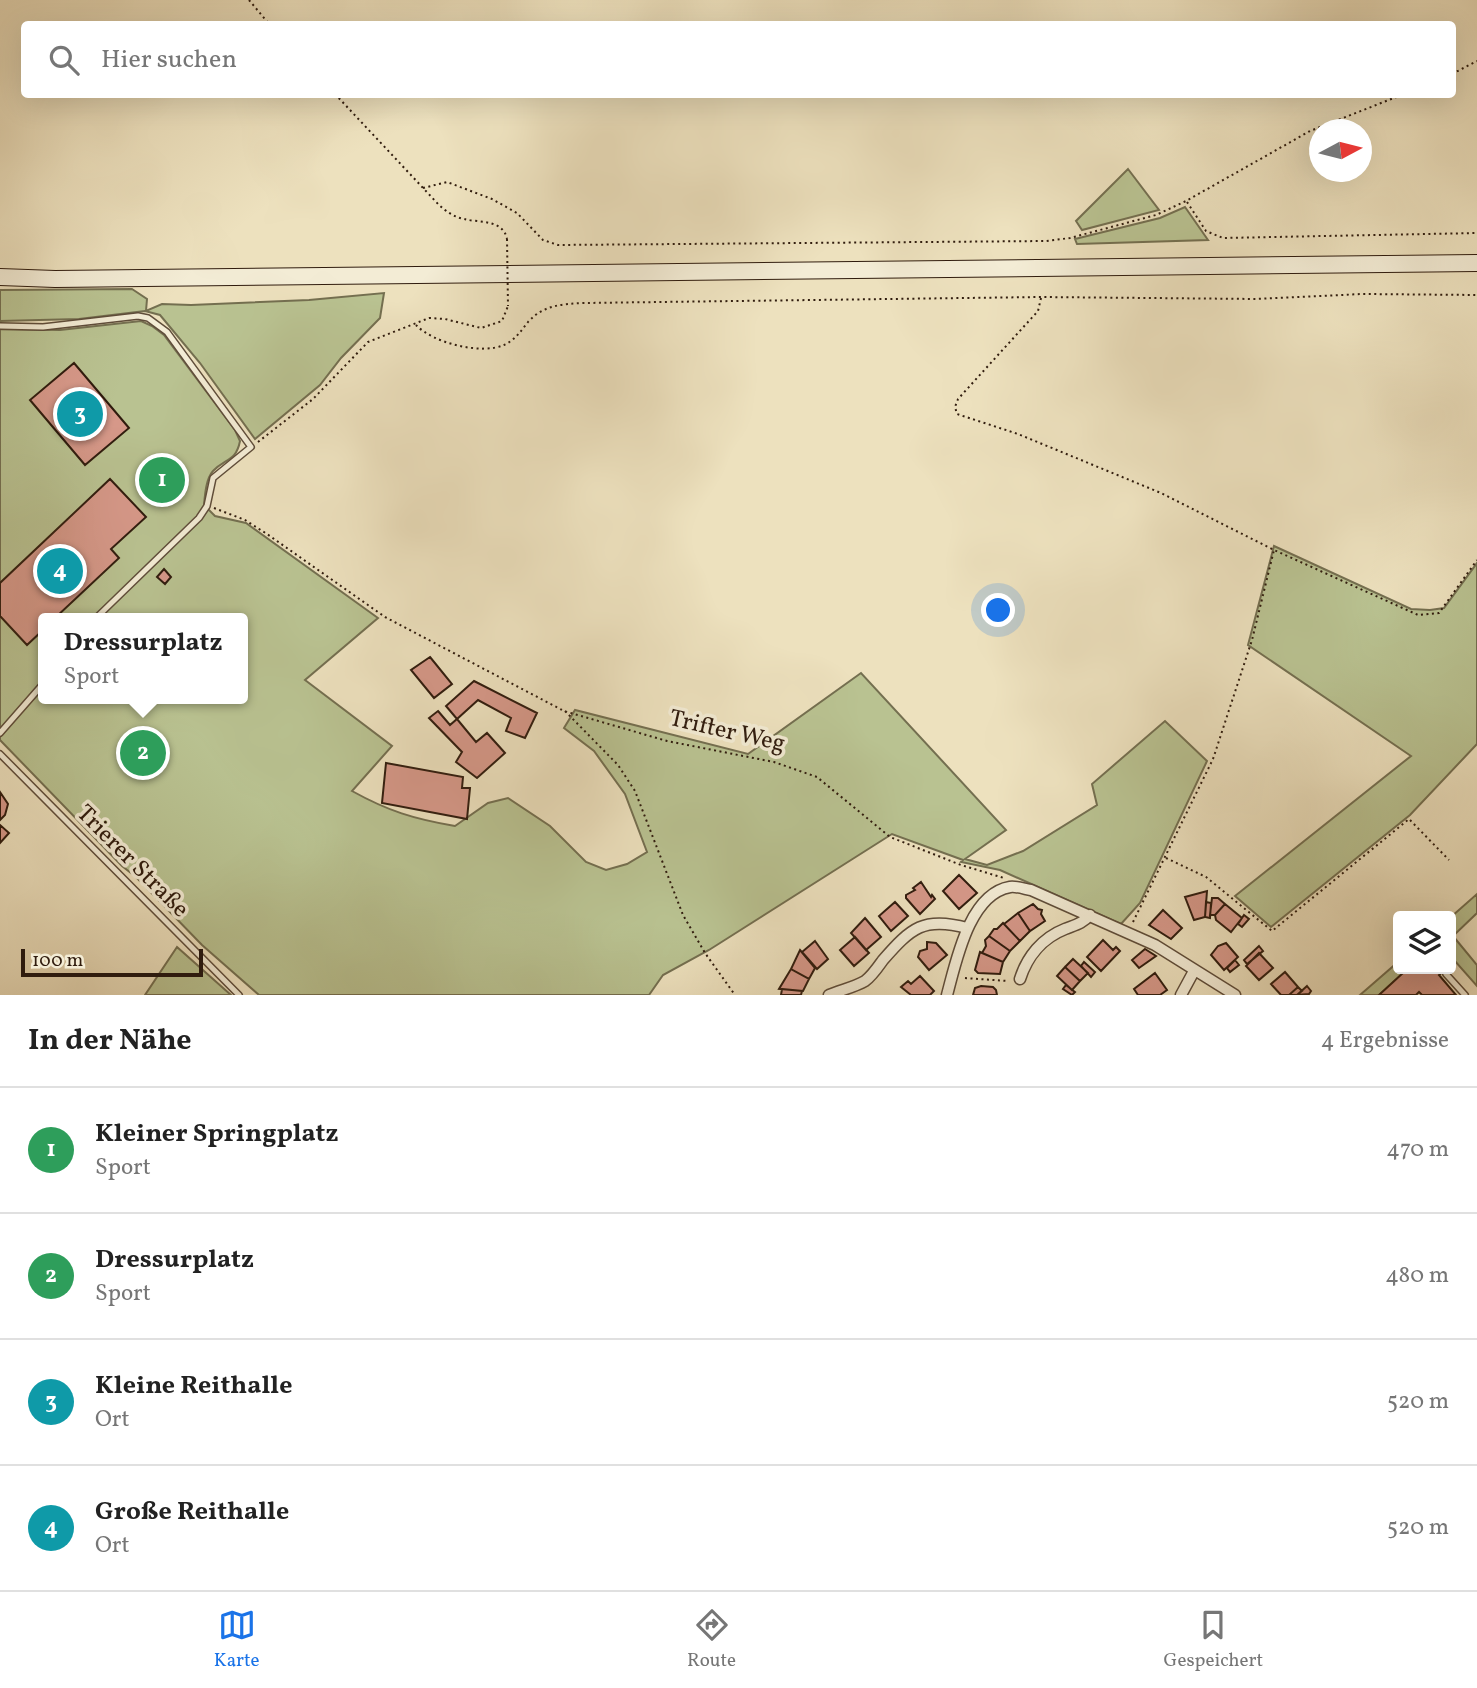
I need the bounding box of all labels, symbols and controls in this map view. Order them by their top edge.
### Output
search box [21,21,1456,98]
icon: search [45,41,83,79]
text: Hier suchen [101,42,237,78]
north arrow [1309,119,1372,182]
pin: 3 [57,388,103,440]
pin: 1 [139,454,185,506]
pin: 4 [37,545,83,597]
your location [981,593,1015,627]
popup [38,613,248,704]
text: Dressurplatz [63,625,223,661]
text: Sport [63,661,119,693]
street label: Trifter Weg [666,702,788,762]
pin: 2 [120,727,166,779]
street label: Trierer Straße [68,798,196,926]
map controls [1393,911,1456,974]
button: layers [1393,911,1456,974]
scale bar [21,946,203,978]
text: 100 m [32,948,83,974]
text: In der Nähe [28,1020,192,1062]
text: 4 Ergebnisse [1321,1025,1449,1057]
text: Kleiner Springplatz [95,1116,338,1152]
text: 1 [46,1134,56,1166]
text: 470 m [1386,1134,1449,1166]
text: Sport [95,1152,151,1184]
text: Dressurplatz [95,1242,254,1278]
text: 2 [45,1260,57,1292]
text: 480 m [1385,1260,1449,1292]
text: Sport [95,1278,151,1310]
text: Kleine Reithalle [95,1368,292,1404]
text: 3 [45,1386,57,1418]
text: 520 m [1387,1386,1449,1418]
text: Ort [95,1404,130,1436]
text: Große Reithalle [95,1494,289,1530]
text: 4 [44,1512,58,1544]
text: 520 m [1387,1512,1449,1544]
text: Ort [95,1530,130,1562]
tab: Karte [214,1606,260,1674]
tab: Route [687,1606,736,1674]
tab: Gespeichert [1164,1606,1263,1674]

